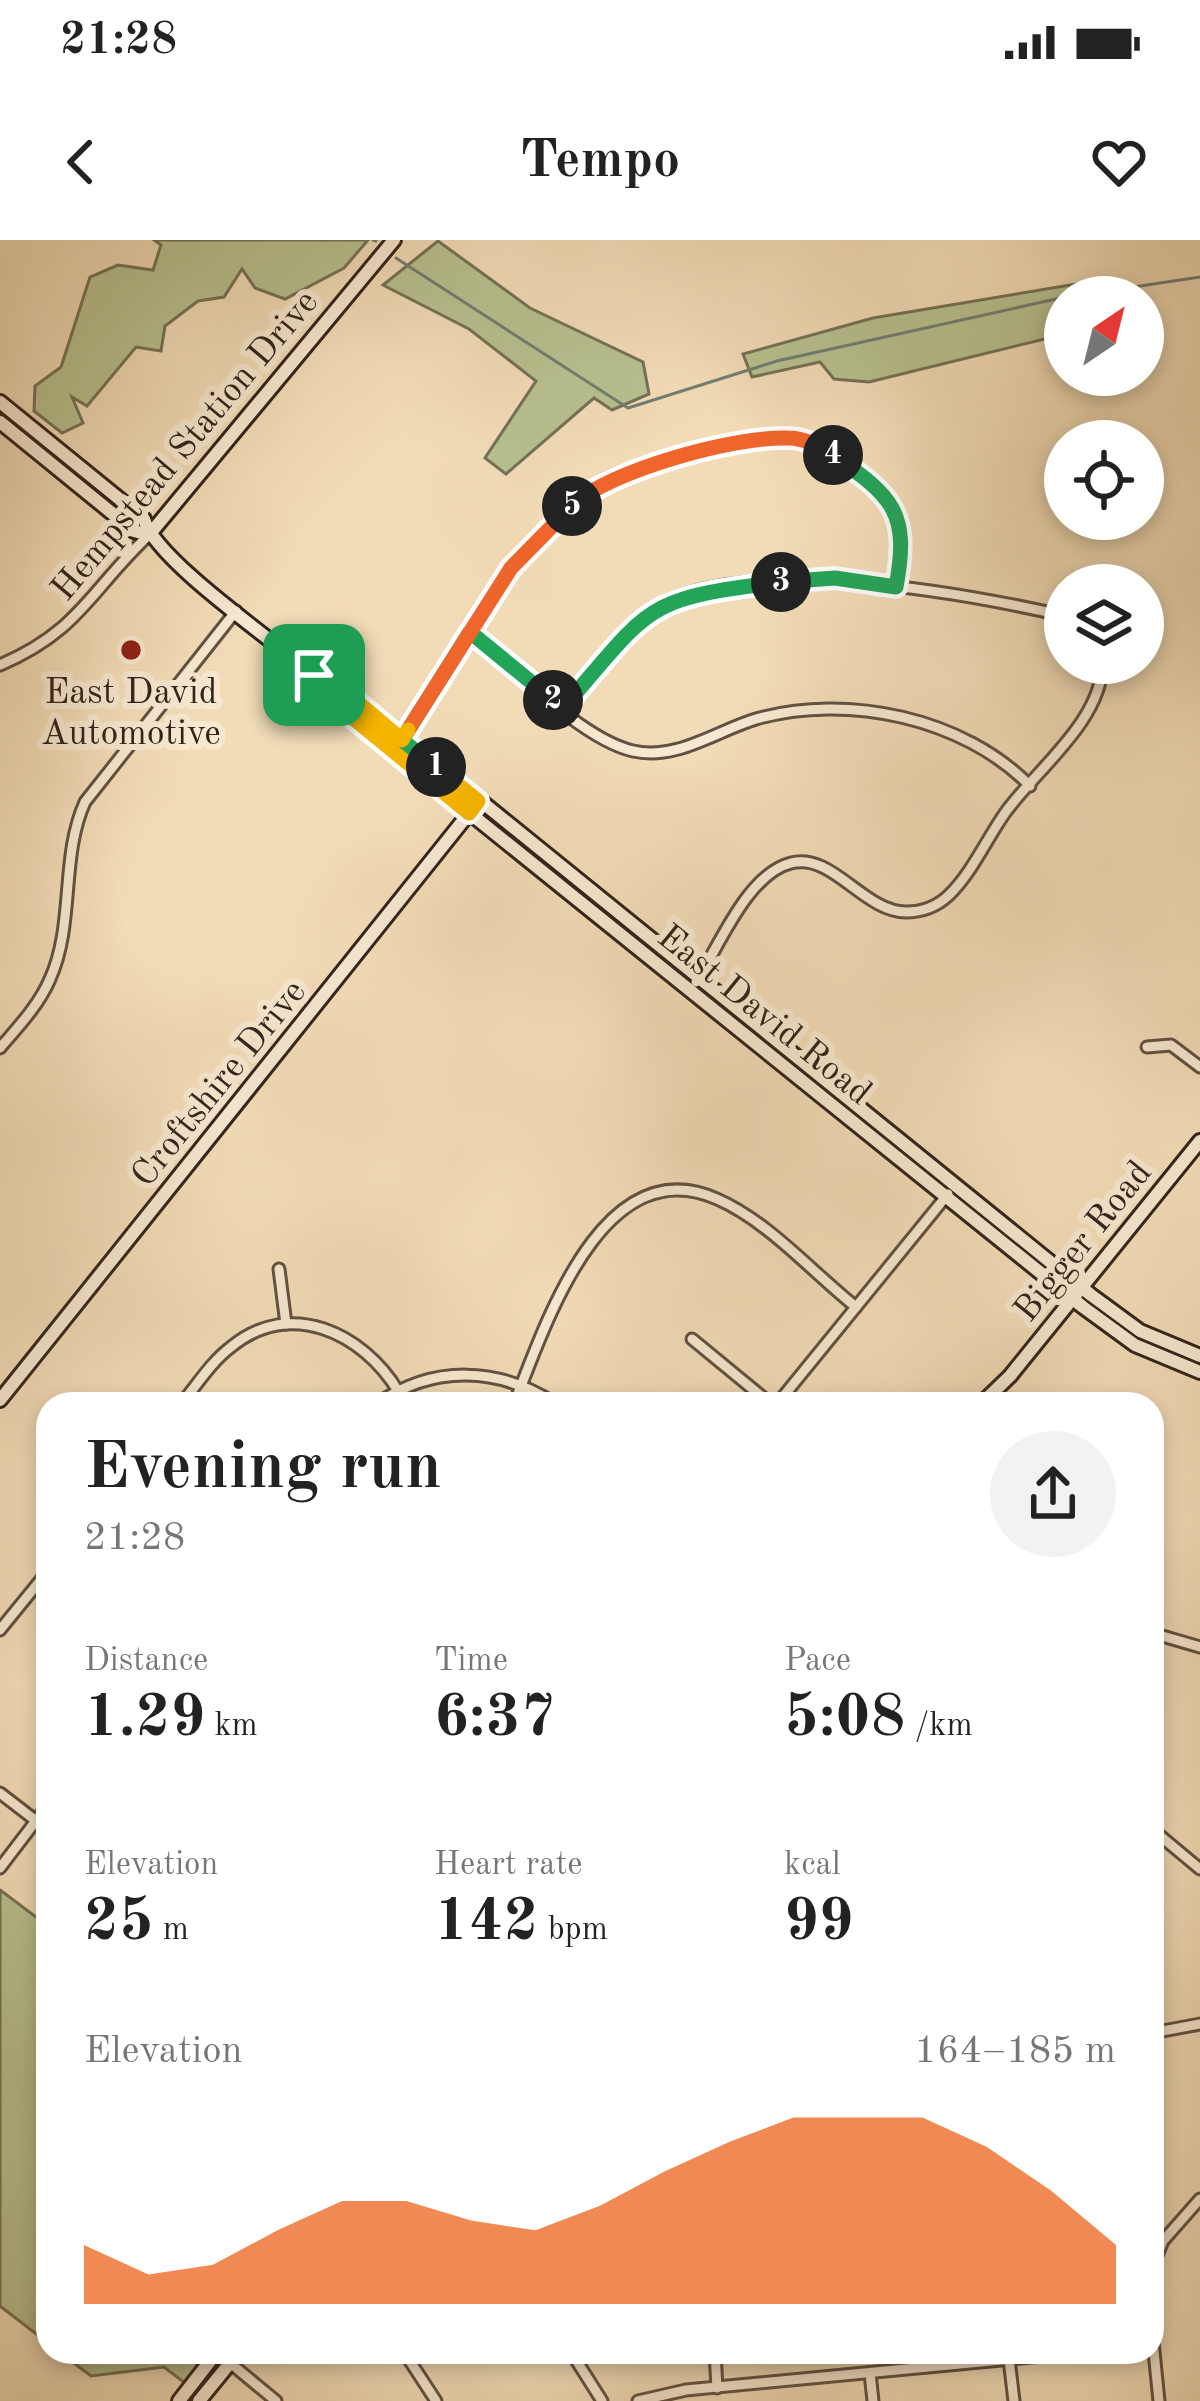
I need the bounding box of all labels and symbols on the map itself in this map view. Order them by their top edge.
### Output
north arrow [1044,276,1164,396]
street label: Hempstead Station Drive [46,285,326,608]
pin: 4 [803,425,863,485]
pin: 5 [542,476,602,536]
pin: 3 [751,552,811,612]
pin [263,624,365,726]
marker: East David Automotive [118,637,144,663]
pin: 2 [523,670,583,730]
place label: East David Automotive [41,676,221,753]
pin: 1 [406,737,466,797]
street label: East David Road [650,919,877,1113]
street label: Croftshire Drive [126,974,314,1195]
street label: Bigger Road [1009,1155,1159,1330]

